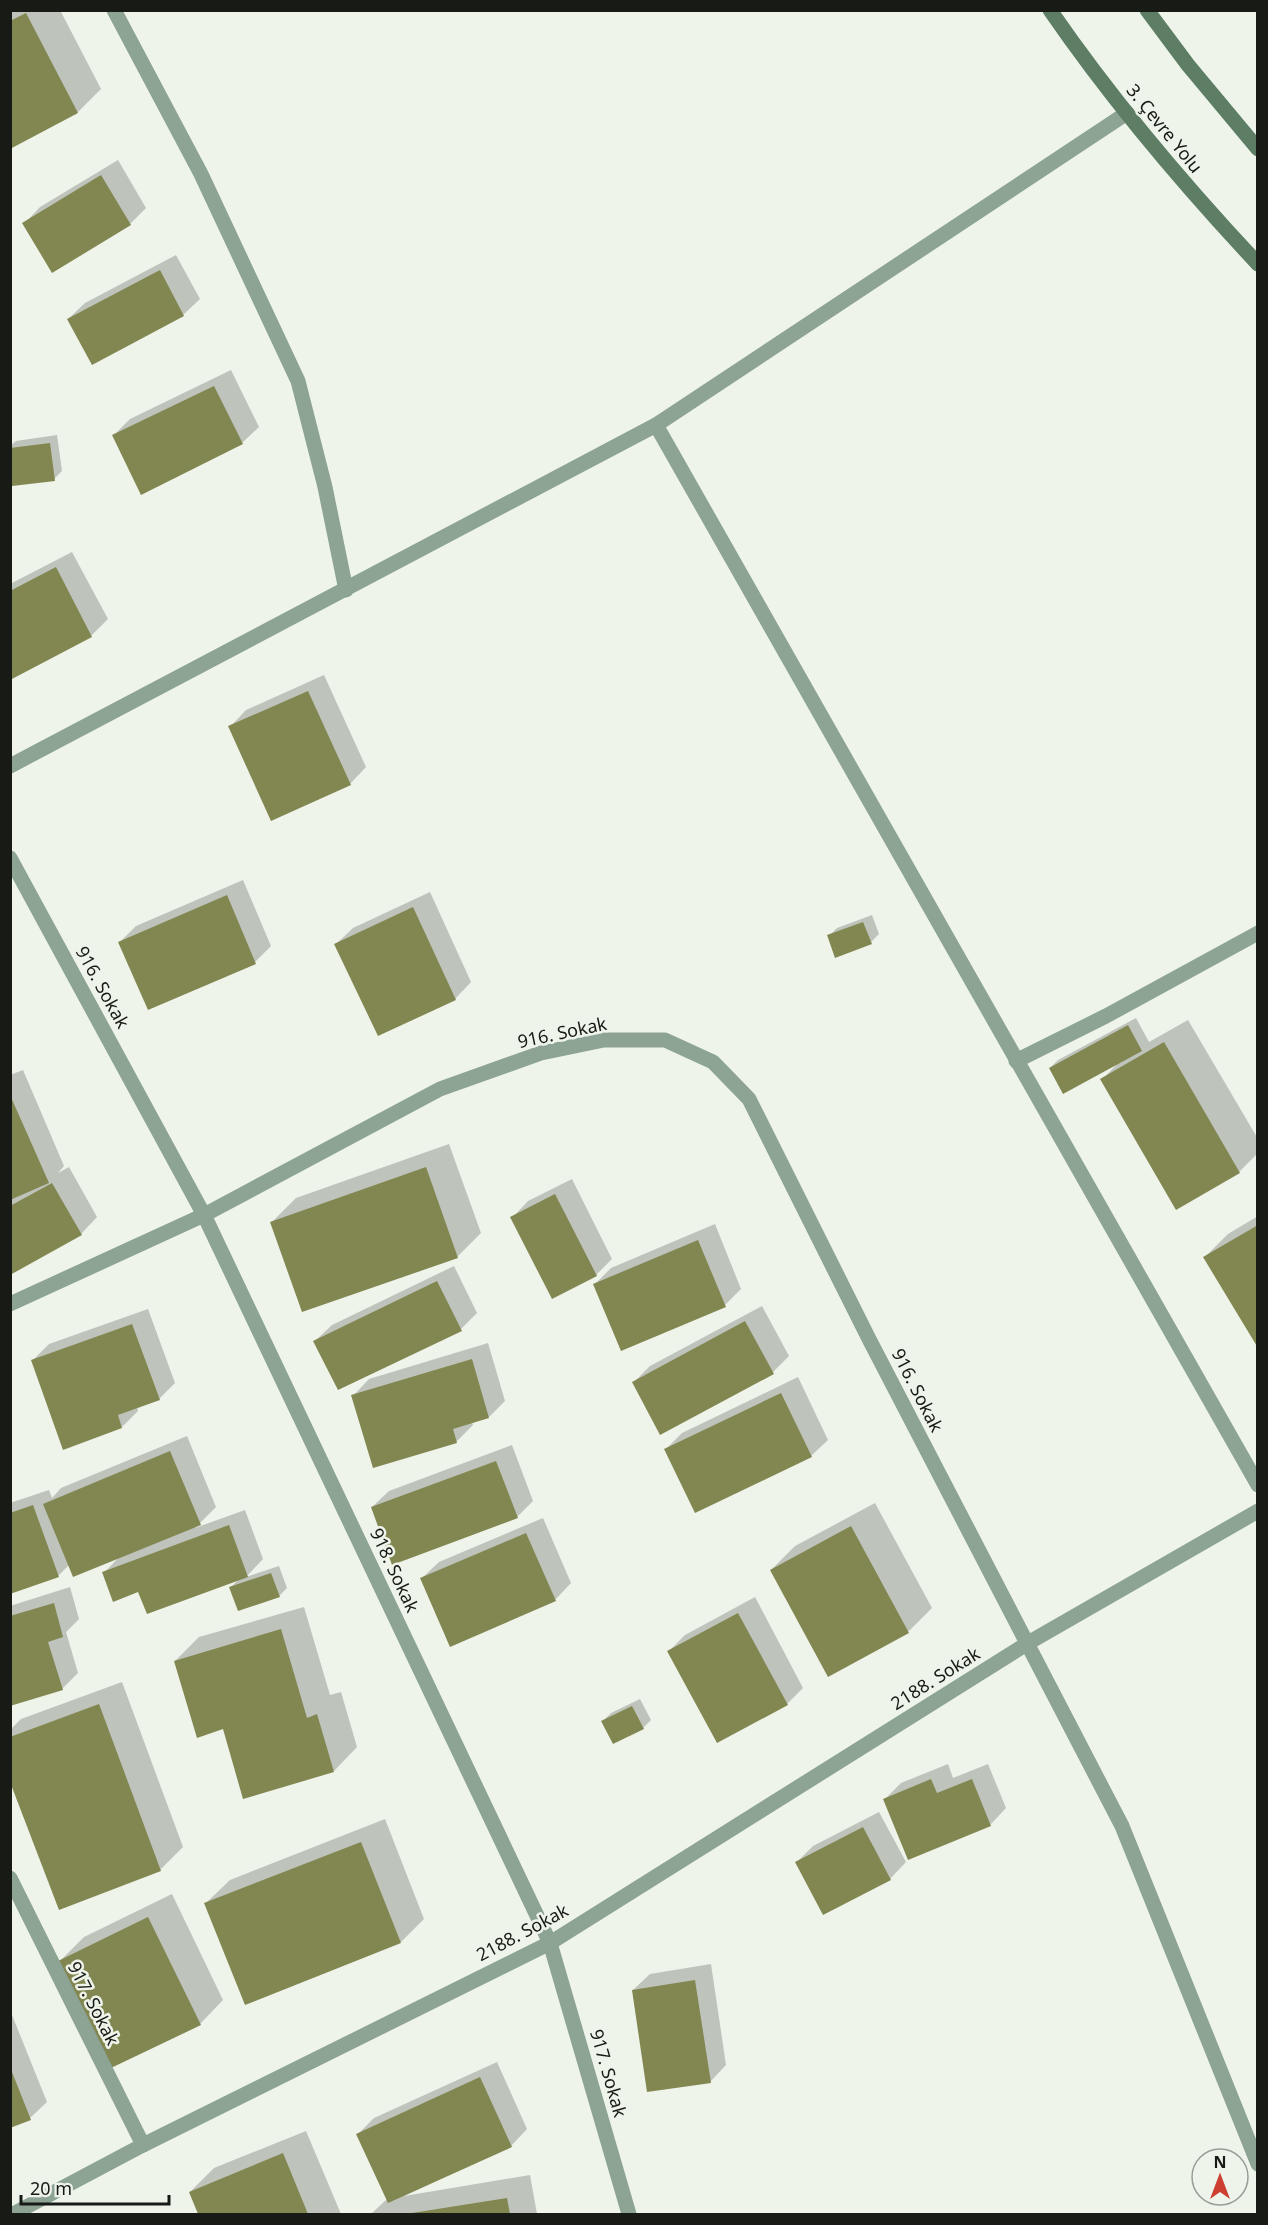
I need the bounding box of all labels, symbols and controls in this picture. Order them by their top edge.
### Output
street label: 3. Çevre Yolu [1122,78,1208,178]
street label: 916. Sokak [71,942,136,1033]
street label: 916. Sokak [515,1011,609,1053]
street label: 916. Sokak [887,1344,949,1436]
street label: 918. Sokak [365,1524,425,1616]
street label: 2188. Sokak [886,1641,984,1715]
street label: 2188. Sokak [472,1898,572,1966]
street label: 917. Sokak [63,1957,125,2049]
street label: 917. Sokak [585,2026,633,2120]
north arrow [1190,2147,1250,2207]
text: N [1213,2151,1227,2173]
scale bar [21,2168,170,2206]
text: 20 m [30,2176,72,2200]

